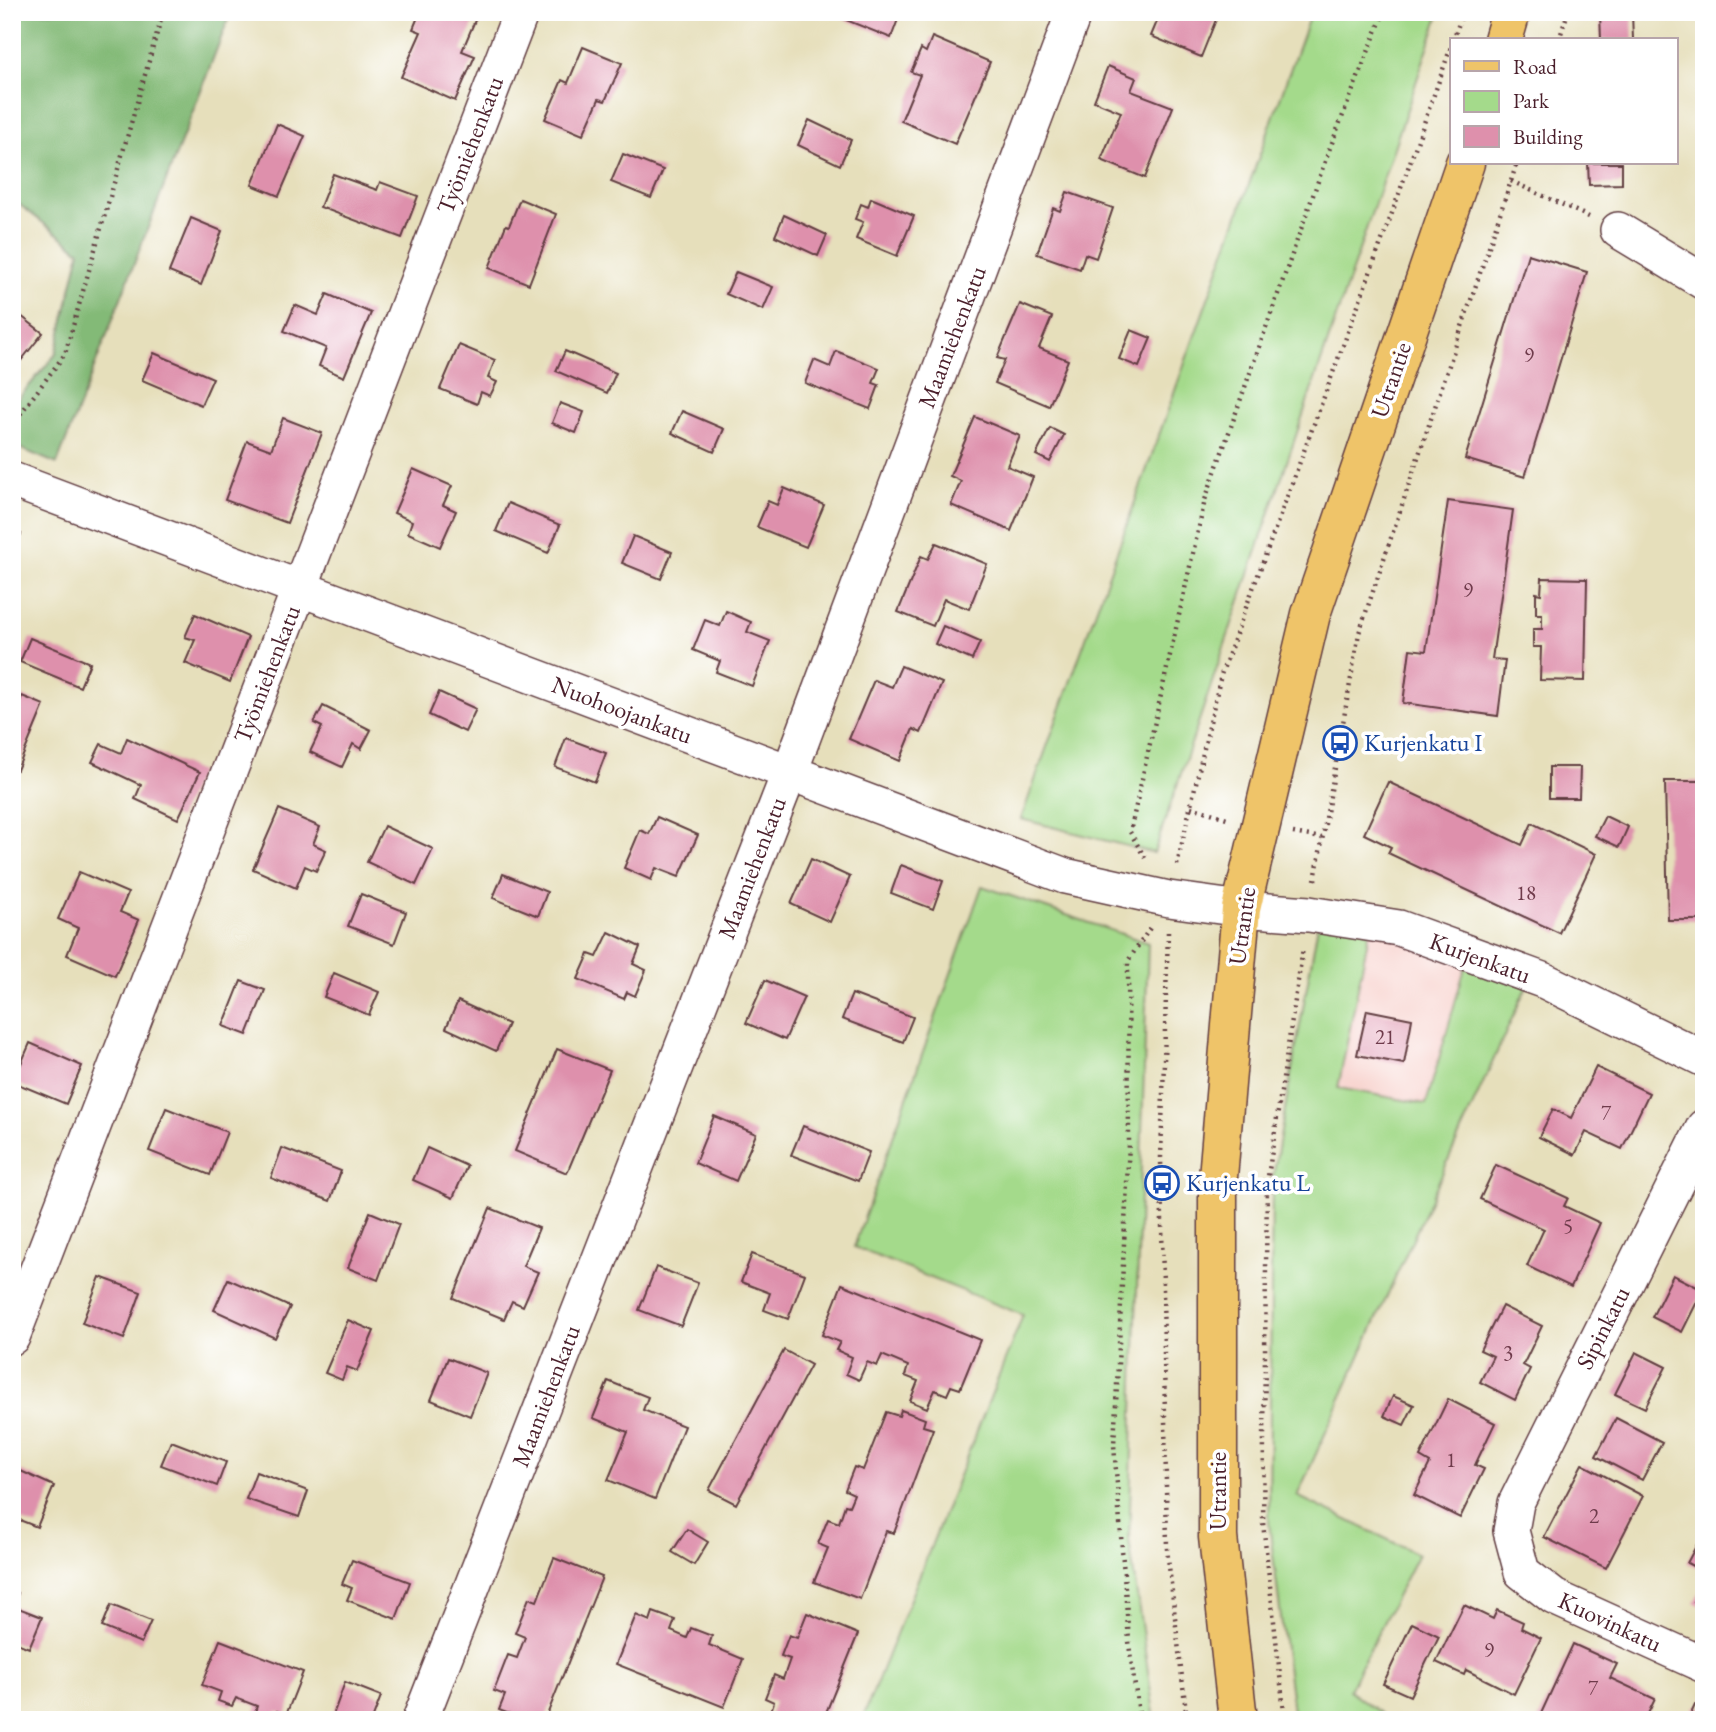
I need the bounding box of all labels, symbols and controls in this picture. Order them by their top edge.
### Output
legend [1450,38,1678,164]
text: Road [1513,53,1557,80]
street label: Työmiehenkatu [429,71,510,218]
text: Park [1513,87,1550,114]
text: Building [1513,123,1583,150]
street label: Maamiehenkatu [910,261,993,412]
street label: Utrantie [1363,338,1418,422]
house number: 9 [1524,341,1534,368]
house number: 9 [1463,576,1473,603]
street label: Työmiehenkatu [226,600,307,747]
street label: Nuohoojankatu [548,669,697,751]
bus stop icon: Kurjenkatu I [1321,724,1359,762]
place label: Kurjenkatu I [1364,727,1482,758]
street label: Maamiehenkatu [710,792,793,943]
house number: 18 [1516,879,1536,906]
street label: Utrantie [1221,885,1262,967]
street label: Kurjenkatu [1425,925,1535,990]
house number: 21 [1375,1023,1395,1050]
house number: 7 [1601,1099,1612,1126]
bus stop icon: Kurjenkatu L [1143,1164,1181,1202]
place label: Kurjenkatu L [1186,1167,1310,1198]
house number: 5 [1563,1212,1573,1239]
street label: Sipinkatu [1569,1281,1637,1374]
street label: Maamiehenkatu [504,1320,587,1471]
house number: 3 [1503,1339,1513,1366]
house number: 1 [1446,1446,1456,1473]
street label: Utrantie [1202,1452,1233,1530]
house number: 2 [1589,1502,1599,1529]
street label: Kuovinkatu [1554,1584,1667,1659]
house number: 9 [1484,1636,1494,1663]
house number: 7 [1588,1674,1599,1701]

